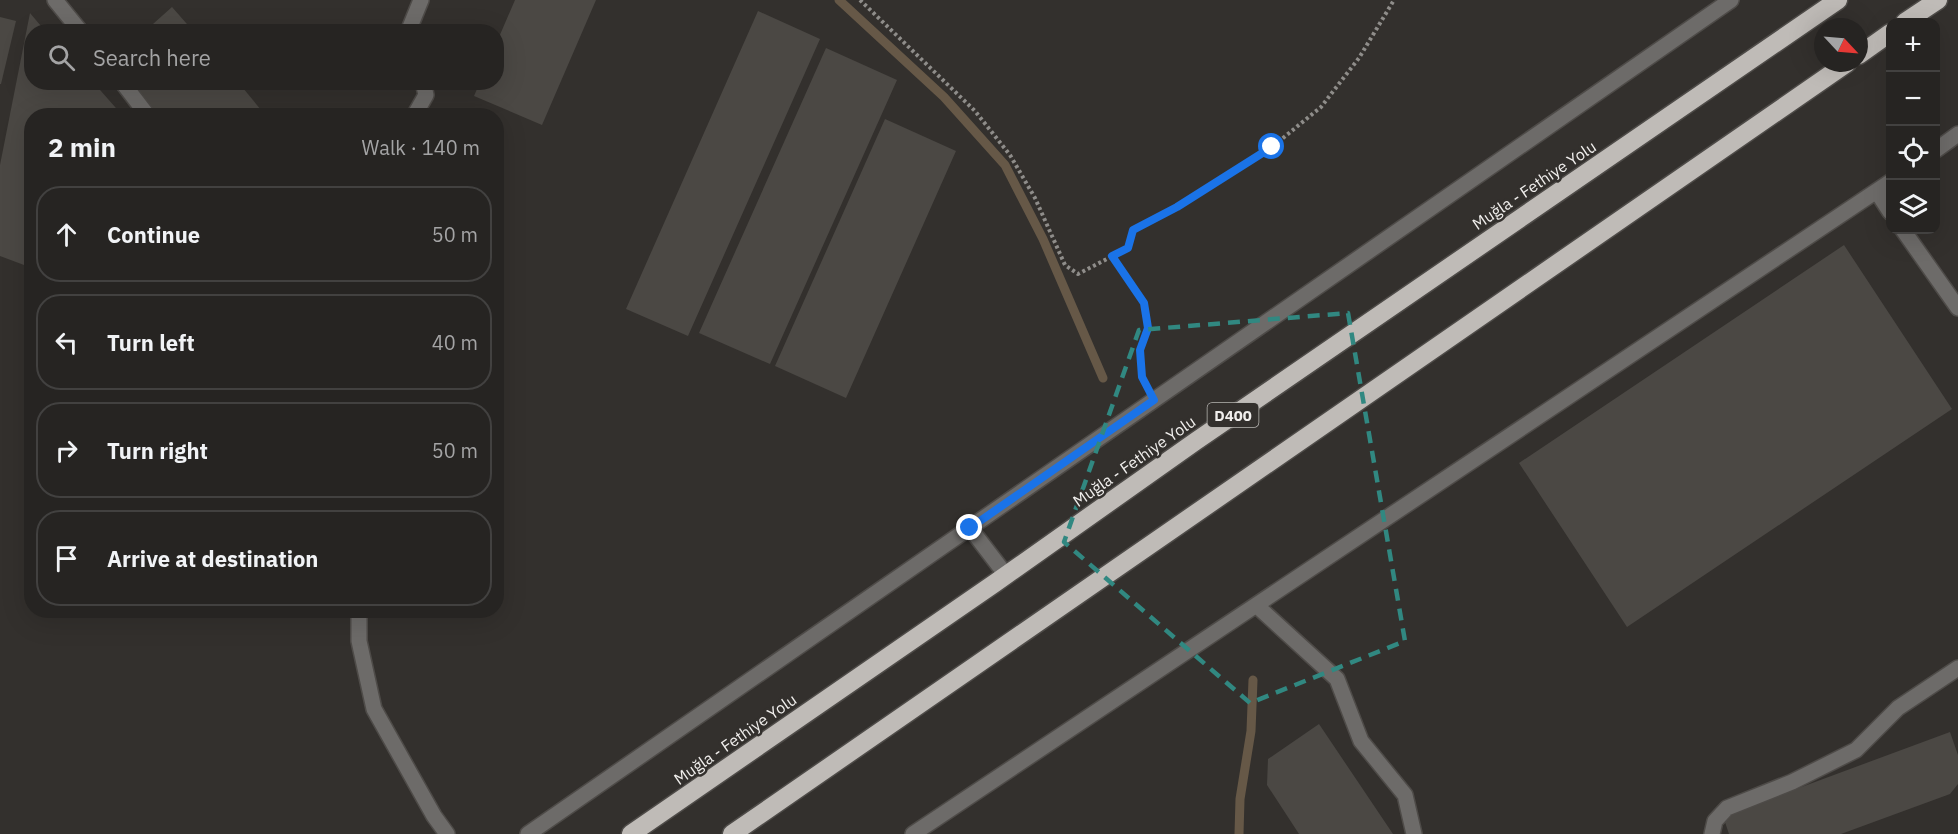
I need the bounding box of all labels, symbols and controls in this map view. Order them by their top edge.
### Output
north arrow [1814,18,1868,72]
map controls [1886,18,1940,234]
button: + [1886,18,1940,72]
search box [24,24,504,90]
icon: search [45,41,78,74]
text: Search here [93,43,211,72]
button: − [1886,72,1940,126]
button: locate [1886,126,1940,180]
text: 2 min [48,130,116,164]
route start [1258,133,1284,159]
text: Walk · 140 m [362,134,480,161]
street label: Muğla - Fethiye Yolu [1468,136,1600,234]
button: layers [1886,180,1940,234]
icon: ahead [50,218,83,251]
text: Continue [107,220,200,249]
text: 50 m [432,221,478,248]
icon: left [50,326,83,359]
text: Turn left [107,328,195,357]
text: 40 m [432,329,478,356]
road number: D400 [1208,403,1258,427]
street label: Muğla - Fethiye Yolu [1069,411,1199,511]
icon: right [50,434,83,467]
text: Turn right [107,436,208,465]
text: 50 m [432,437,478,464]
route end [956,514,982,540]
icon: arrive [50,542,83,575]
text: Arrive at destination [107,544,318,573]
street label: Muğla - Fethiye Yolu [670,689,800,789]

